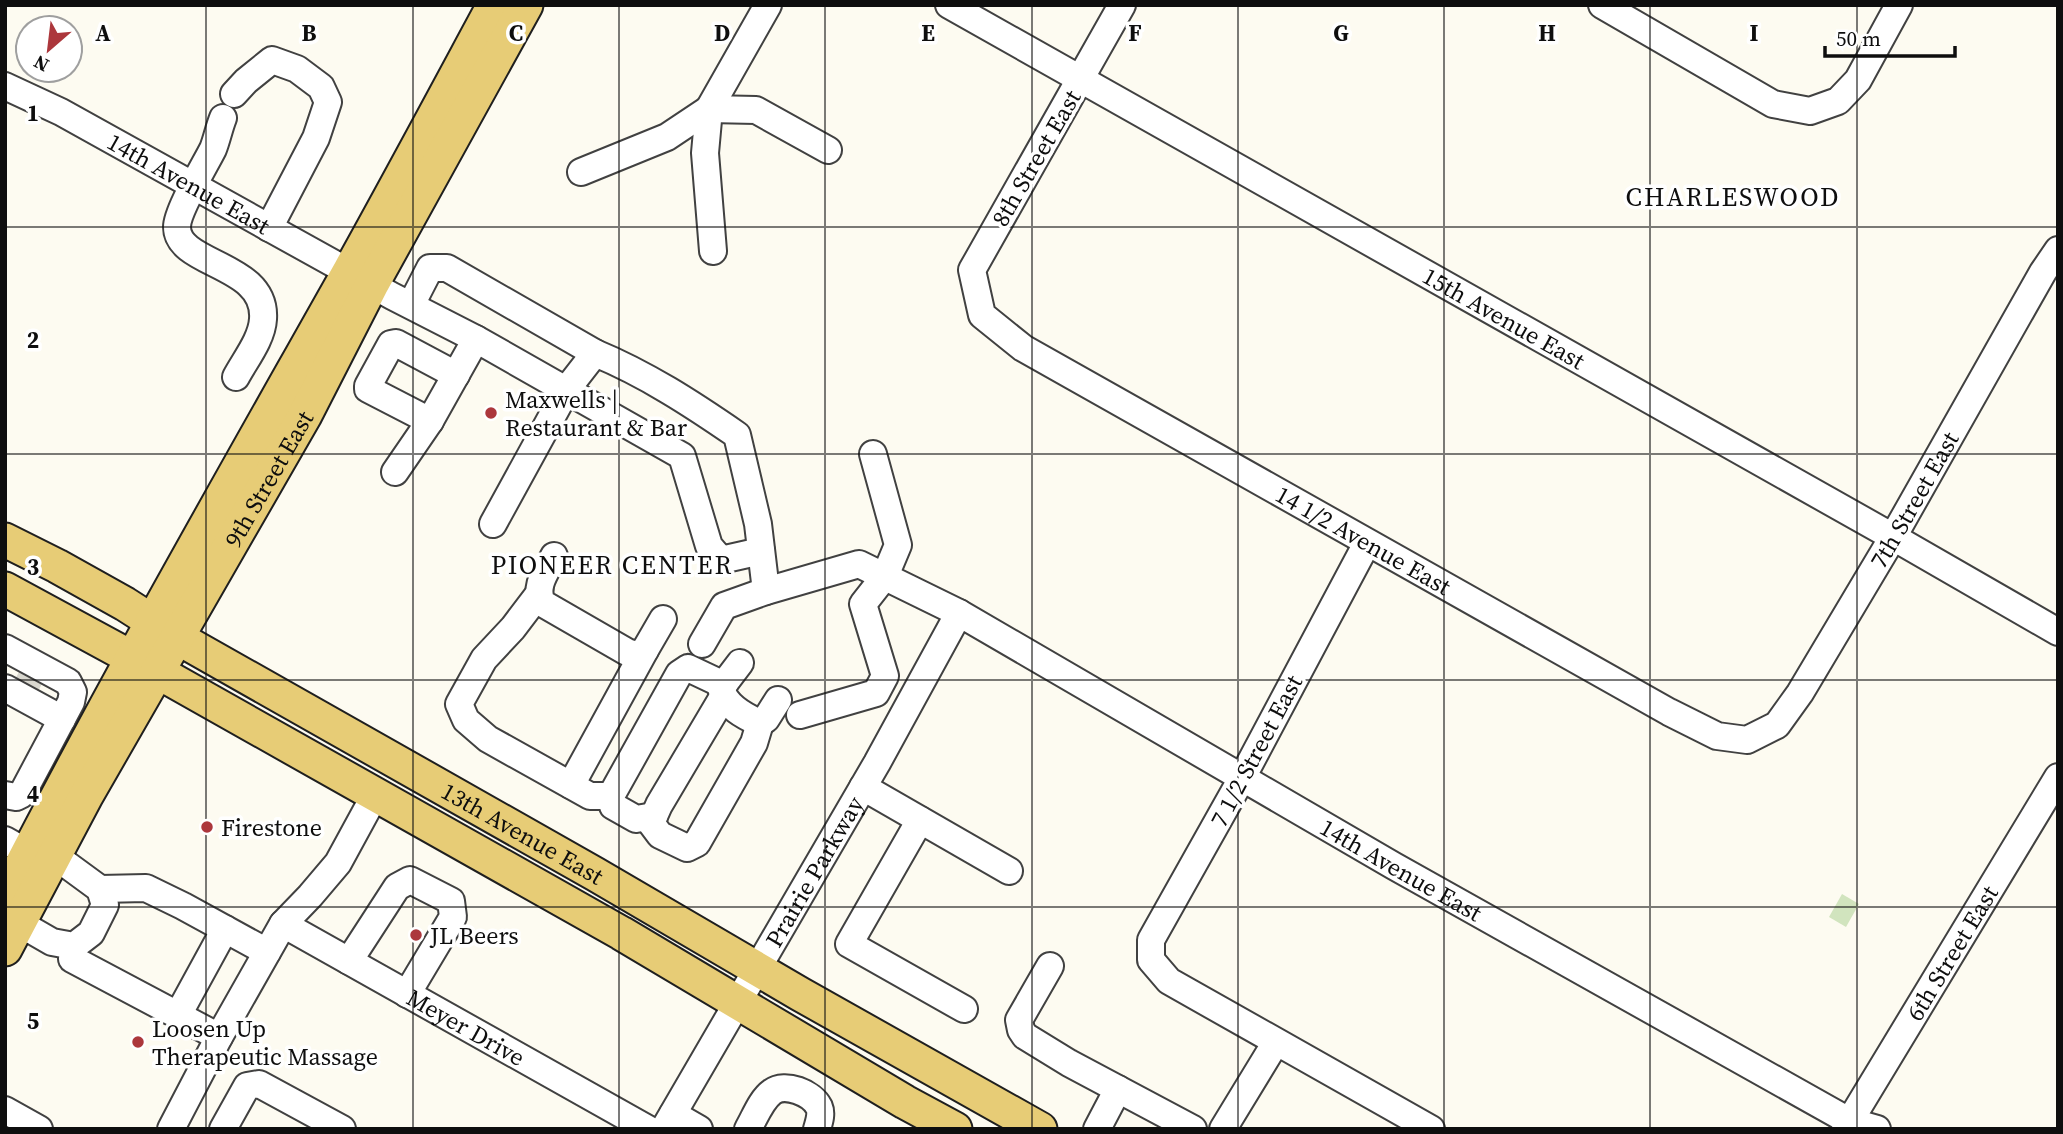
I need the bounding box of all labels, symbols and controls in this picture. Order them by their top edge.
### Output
north arrow [14,14,84,84]
scale bar [1825,14,1954,58]
text: A [95,17,111,49]
text: B [302,17,317,49]
text: C [509,17,523,49]
text: D [714,17,730,49]
text: E [921,17,935,49]
text: F [1128,17,1142,49]
text: G [1333,17,1349,49]
text: H [1538,17,1556,49]
text: I [1750,17,1759,49]
text: 50 m [1836,24,1881,53]
text: N [29,49,53,79]
street label: 8th Street East [984,84,1088,232]
text: 1 [27,97,39,129]
street label: 14th Avenue East [102,125,276,242]
district label: CHARLESWOOD [1626,179,1840,215]
street label: 15th Avenue East [1417,259,1591,377]
text: 2 [27,324,39,356]
place label: Maxwells | Restaurant & Bar [505,383,687,444]
street label: 9th Street East [216,404,321,553]
marker: Maxwells | Restaurant & Bar [483,405,499,421]
street label: 7th Street East [1862,425,1966,574]
street label: 14 1/2 Avenue East [1270,477,1457,603]
district label: PIONEER CENTER [491,547,733,583]
text: 3 [27,551,39,583]
street label: 7 1/2 Street East [1202,669,1310,833]
street label: 13th Avenue East [436,774,610,892]
text: 4 [27,778,39,810]
street label: Prairie Parkway [757,789,871,953]
street label: 14th Avenue East [1314,810,1488,929]
place label: Firestone [221,811,322,844]
marker: Firestone [199,819,215,835]
street label: 6th Street East [1898,879,2005,1027]
place label: JL Beers [429,919,519,952]
marker: JL Beers [408,927,424,943]
street label: Meyer Drive [401,980,531,1073]
text: 5 [27,1005,39,1037]
place label: Loosen Up Therapeutic Massage [152,1012,378,1073]
marker: Loosen Up Therapeutic Massage [130,1034,146,1050]

